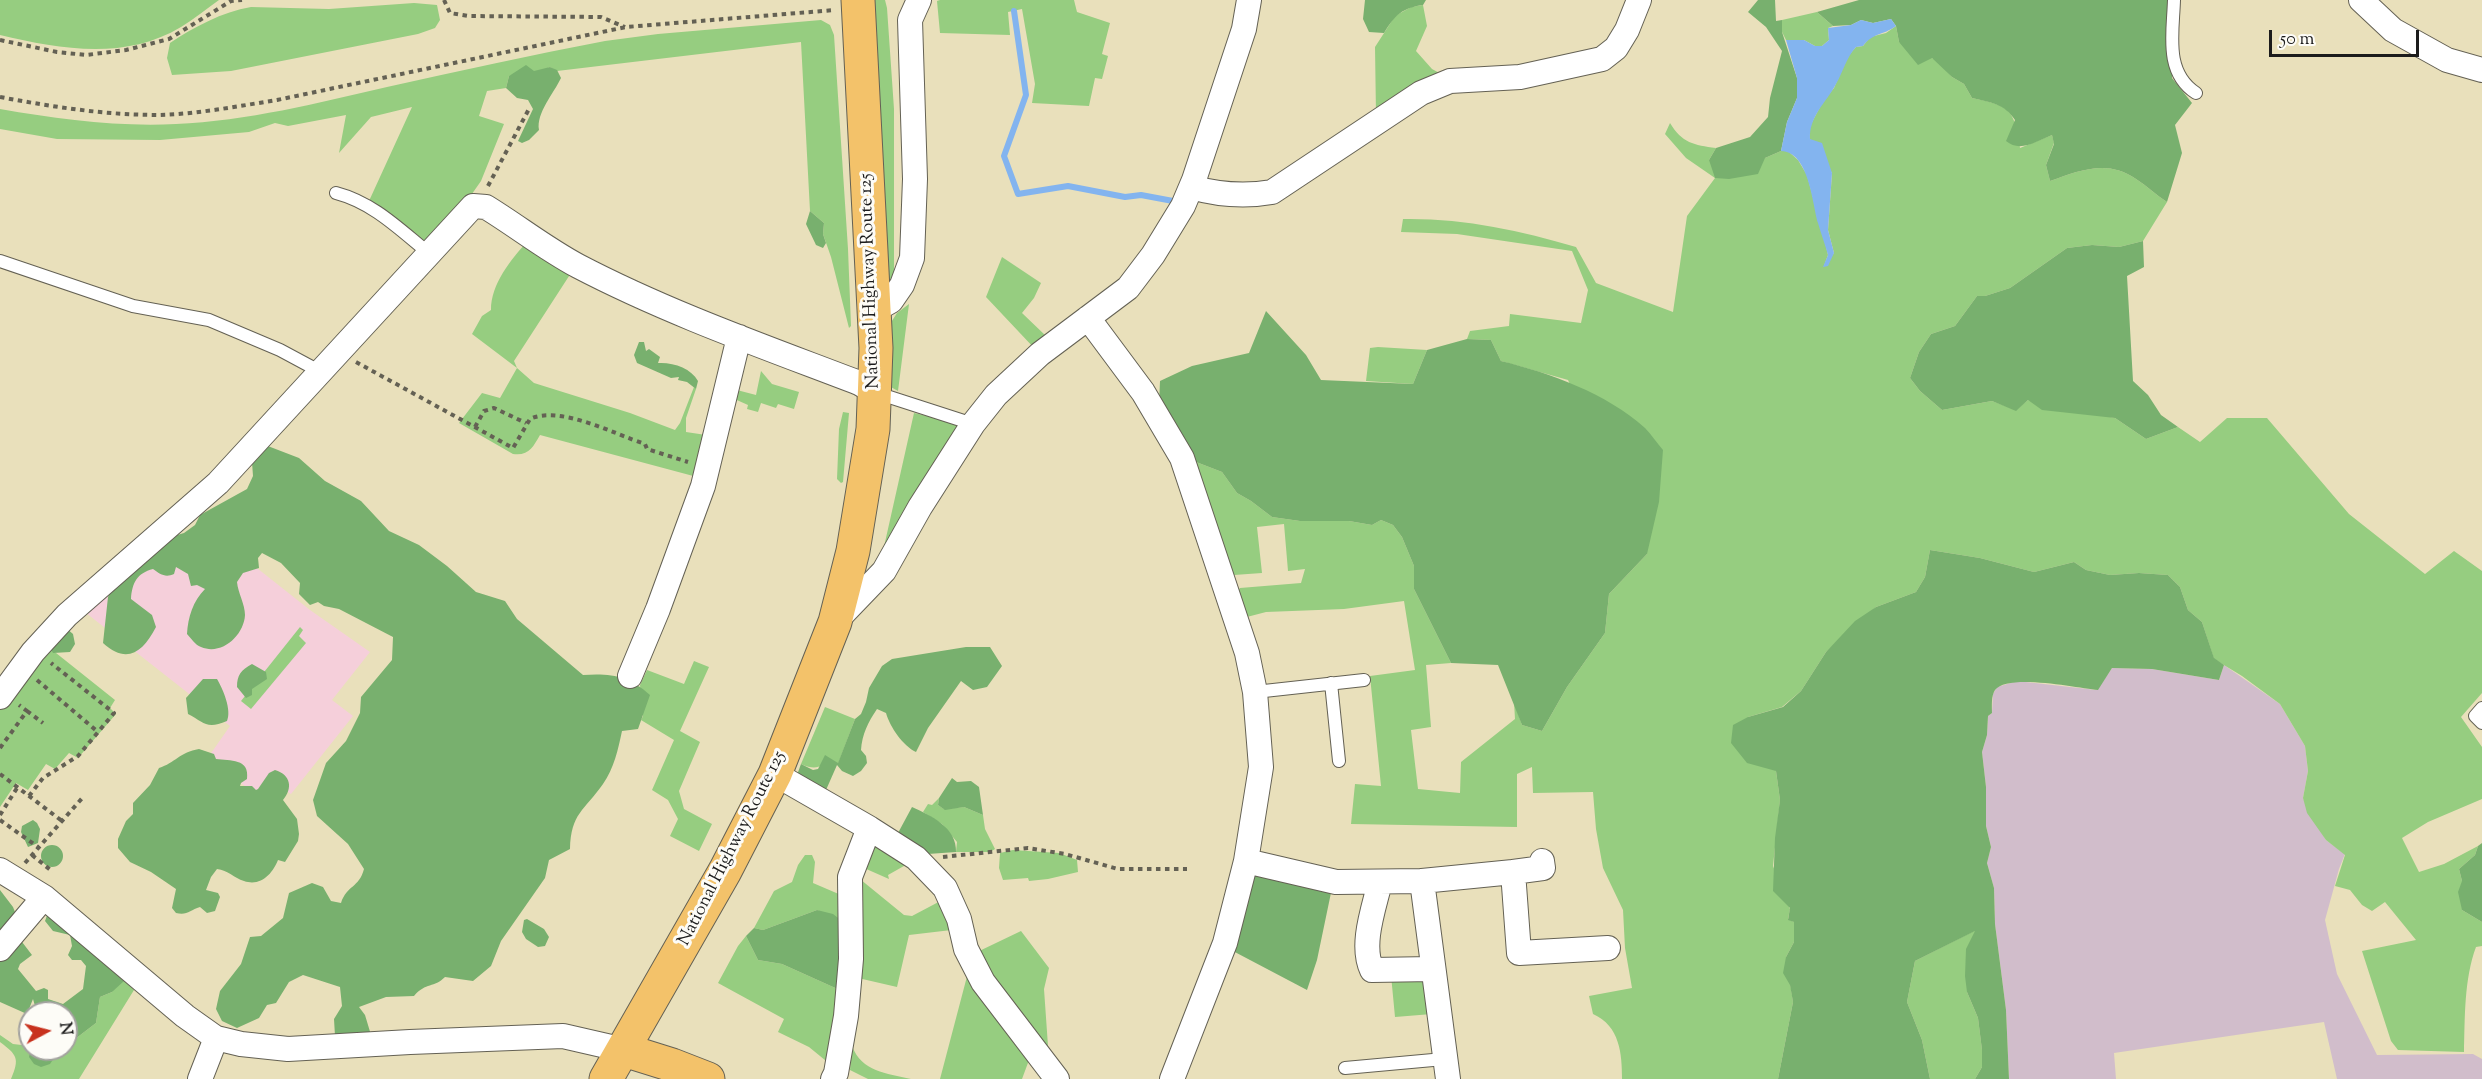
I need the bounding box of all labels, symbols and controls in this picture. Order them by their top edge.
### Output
scale bar [2272,18,2422,56]
text: 50 m [2280,27,2314,53]
street label: National Highway Route 125 [856,173,886,389]
street label: National Highway Route 125 [674,748,792,950]
north arrow [18,1001,78,1061]
text: N [52,1021,77,1037]

